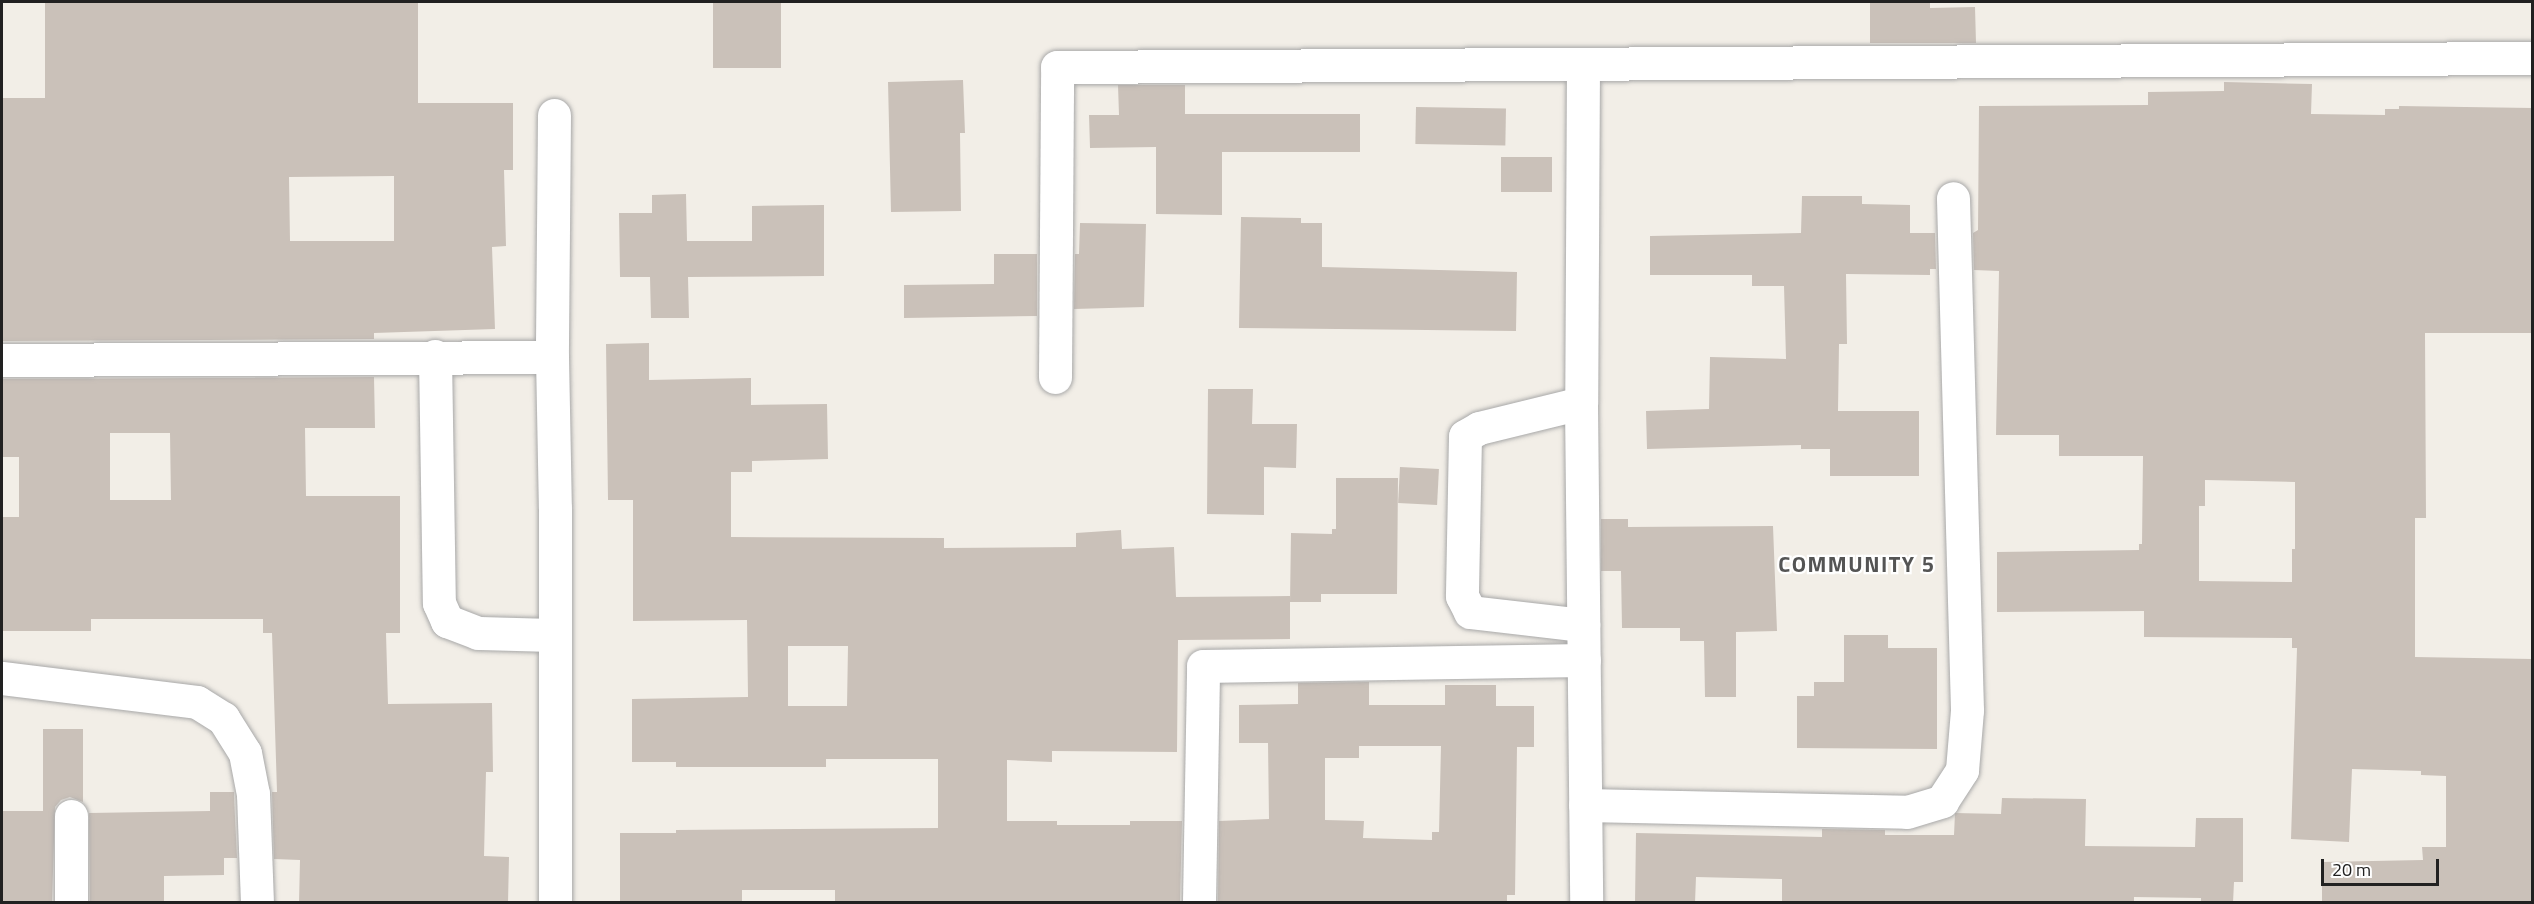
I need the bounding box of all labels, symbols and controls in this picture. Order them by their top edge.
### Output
district label: COMMUNITY 5 [1778,552,1936,578]
scale bar [2324,847,2442,885]
text: 20 m [2332,856,2371,883]

